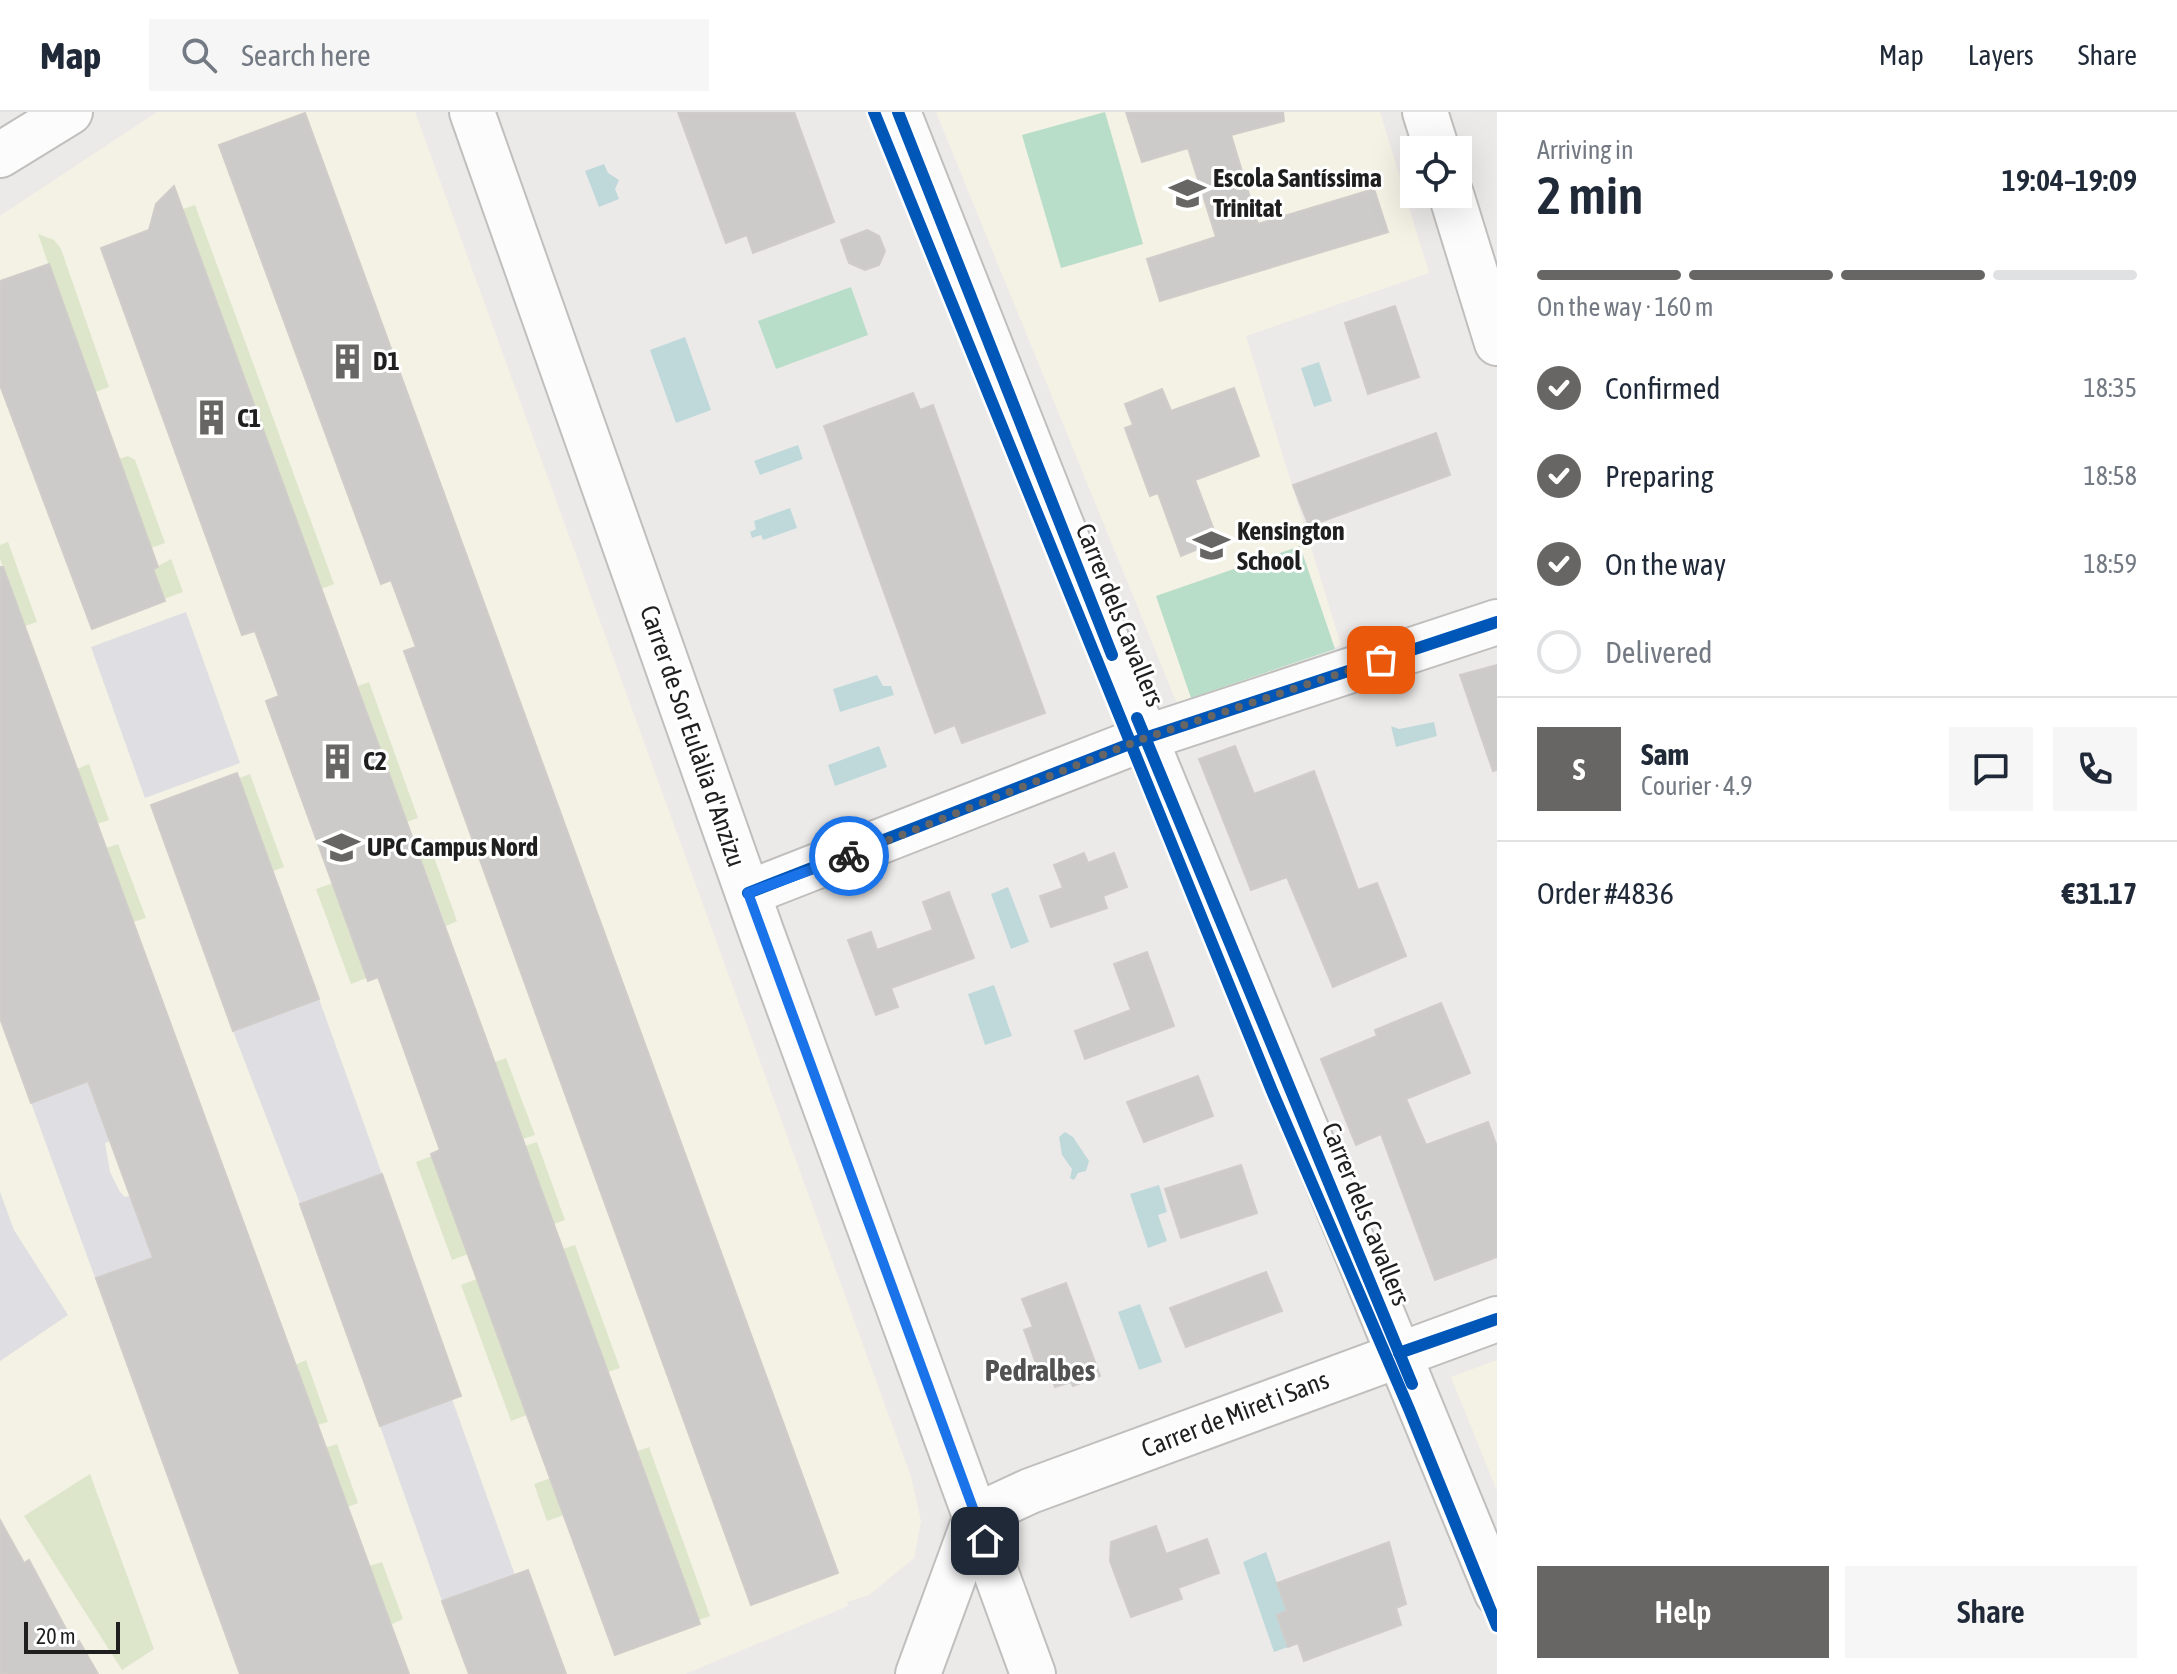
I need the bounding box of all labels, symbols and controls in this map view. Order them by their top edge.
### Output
search box [149,19,709,91]
icon: search [177,33,221,77]
text: Map [40,34,101,77]
text: Search here [241,38,371,72]
text: Map [1879,39,1924,71]
text: Layers [1968,39,2034,71]
text: Share [2078,39,2137,71]
text: Arriving in [1537,135,1634,165]
map controls [1400,136,1472,208]
button: locate [1400,136,1472,208]
place label: Escola Santíssima Trinitat [1213,163,1382,223]
text: 19:04–19:09 [2002,163,2137,197]
text: 2 min [1537,165,1643,225]
school or university icon: Escola Santíssima Trinitat [1168,174,1206,212]
text: On the way · 160 m [1537,292,1714,322]
building icon: D1 [328,342,366,380]
place label: D1 [373,346,400,376]
icon: check [1537,366,1581,410]
text: Confirmed [1605,371,1720,405]
text: 18:35 [2083,373,2137,403]
building icon: C1 [192,399,230,437]
place label: C1 [237,403,261,433]
icon: check [1537,454,1581,498]
text: Preparing [1605,459,1714,493]
text: 18:58 [2083,461,2137,491]
place label: Kensington School [1237,516,1345,576]
street label: Carrer dels Cavallers [1070,519,1170,711]
school or university icon: Kensington School [1192,527,1230,565]
icon: check [1537,542,1581,586]
text: On the way [1605,547,1726,581]
text: 18:59 [2083,549,2137,579]
street label: Carrer de Sor Eulàlia d'Anzizu [634,601,752,871]
pin [1347,626,1415,694]
text: Delivered [1605,635,1713,669]
icon: bag [1359,638,1403,682]
button: chat [1949,727,2033,811]
button: phone [2053,727,2137,811]
text: Sam [1641,737,1689,771]
building icon: C2 [318,742,356,780]
place label: C2 [363,746,387,776]
text: S [1573,752,1585,786]
text: Courier · 4.9 [1641,771,1752,801]
courier [809,816,889,896]
school or university icon: UPC Campus Nord [322,828,360,866]
place label: UPC Campus Nord [367,832,538,862]
icon: bike [827,834,871,878]
text: Order #4836 [1537,876,1674,910]
text: €31.17 [2062,876,2137,910]
street label: Carrer dels Cavallers [1316,1118,1416,1310]
district label: Pedralbes [985,1353,1096,1387]
street label: Carrer de Miret i Sans [1137,1364,1333,1464]
pin [951,1507,1019,1575]
icon: home [963,1519,1007,1563]
button: Help [1537,1566,1829,1658]
button: Share [1845,1566,2137,1658]
scale bar [24,1618,120,1654]
text: 20 m [36,1623,76,1649]

